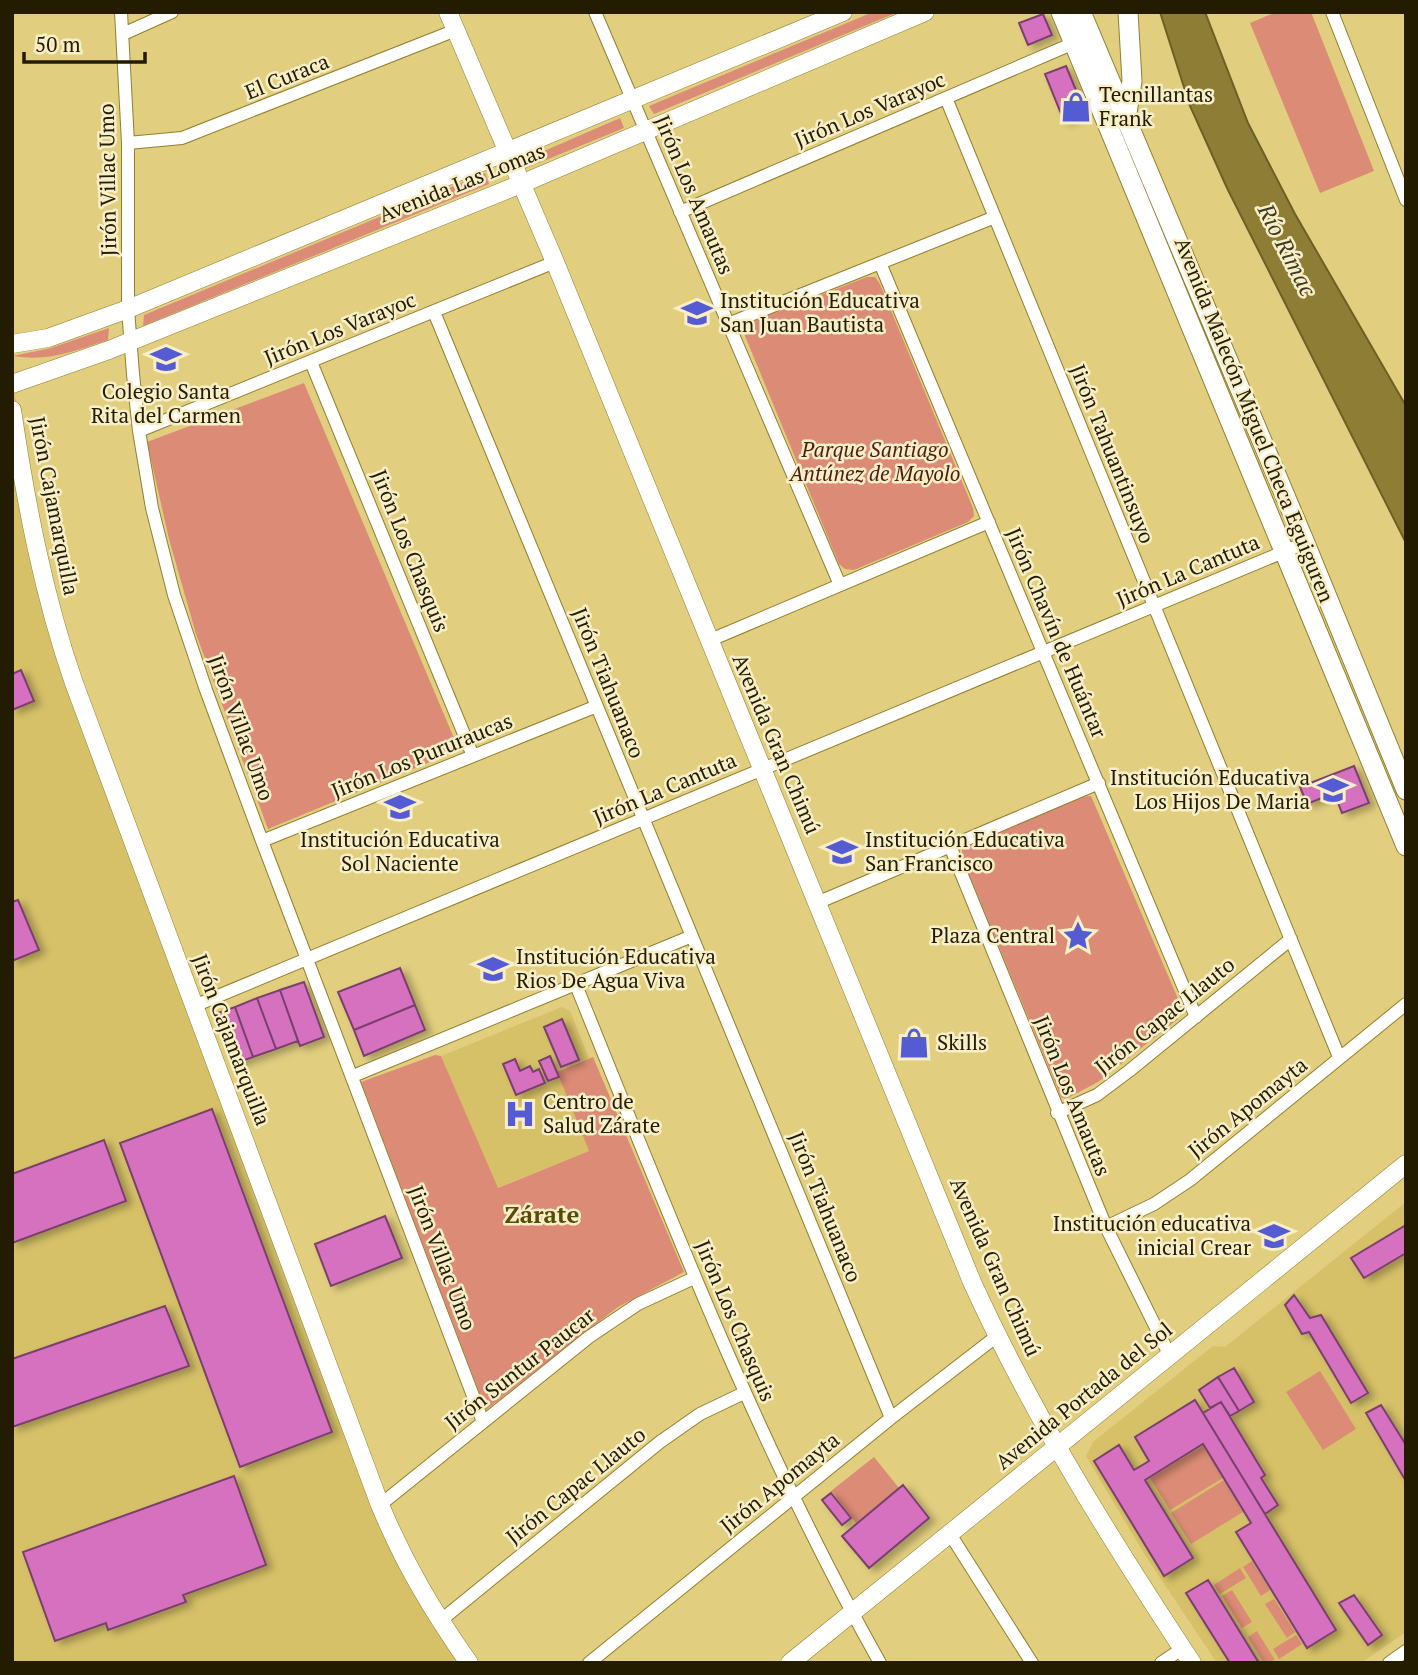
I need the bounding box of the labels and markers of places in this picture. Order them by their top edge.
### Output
place label: Tecnillantas Frank [1099,80,1213,132]
shop icon: Tecnillantas Frank [1059,90,1093,124]
place label: Institución Educativa San Juan Bautista [720,286,920,338]
school or university icon: Institución Educativa San Juan Bautista [680,296,714,330]
school or university icon: Colegio Santa Rita del Carmen [149,342,183,376]
place label: Colegio Santa Rita del Carmen [91,377,242,429]
place label: Institución Educativa Los Hijos De Maria [1110,763,1310,815]
school or university icon: Institución Educativa Los Hijos De Maria [1316,773,1350,807]
school or university icon: Institución Educativa Sol Naciente [383,790,417,824]
place label: Institución Educativa Sol Naciente [300,825,500,877]
place label: Institución Educativa San Francisco [865,825,1065,877]
school or university icon: Institución Educativa San Francisco [825,835,859,869]
place icon: Plaza Central [1061,919,1095,953]
place label: Plaza Central [931,921,1055,949]
place label: Institución Educativa Rios De Agua Viva [516,942,716,994]
school or university icon: Institución Educativa Rios De Agua Viva [476,952,510,986]
shop icon: Skills [897,1026,931,1060]
place label: Skills [937,1028,987,1056]
place label: Centro de Salud Zárate [543,1087,660,1139]
hospital icon: Centro de Salud Zárate [503,1097,537,1131]
place label: Institución educativa inicial Crear [1053,1209,1251,1261]
school or university icon: Institución educativa inicial Crear [1257,1219,1291,1253]

